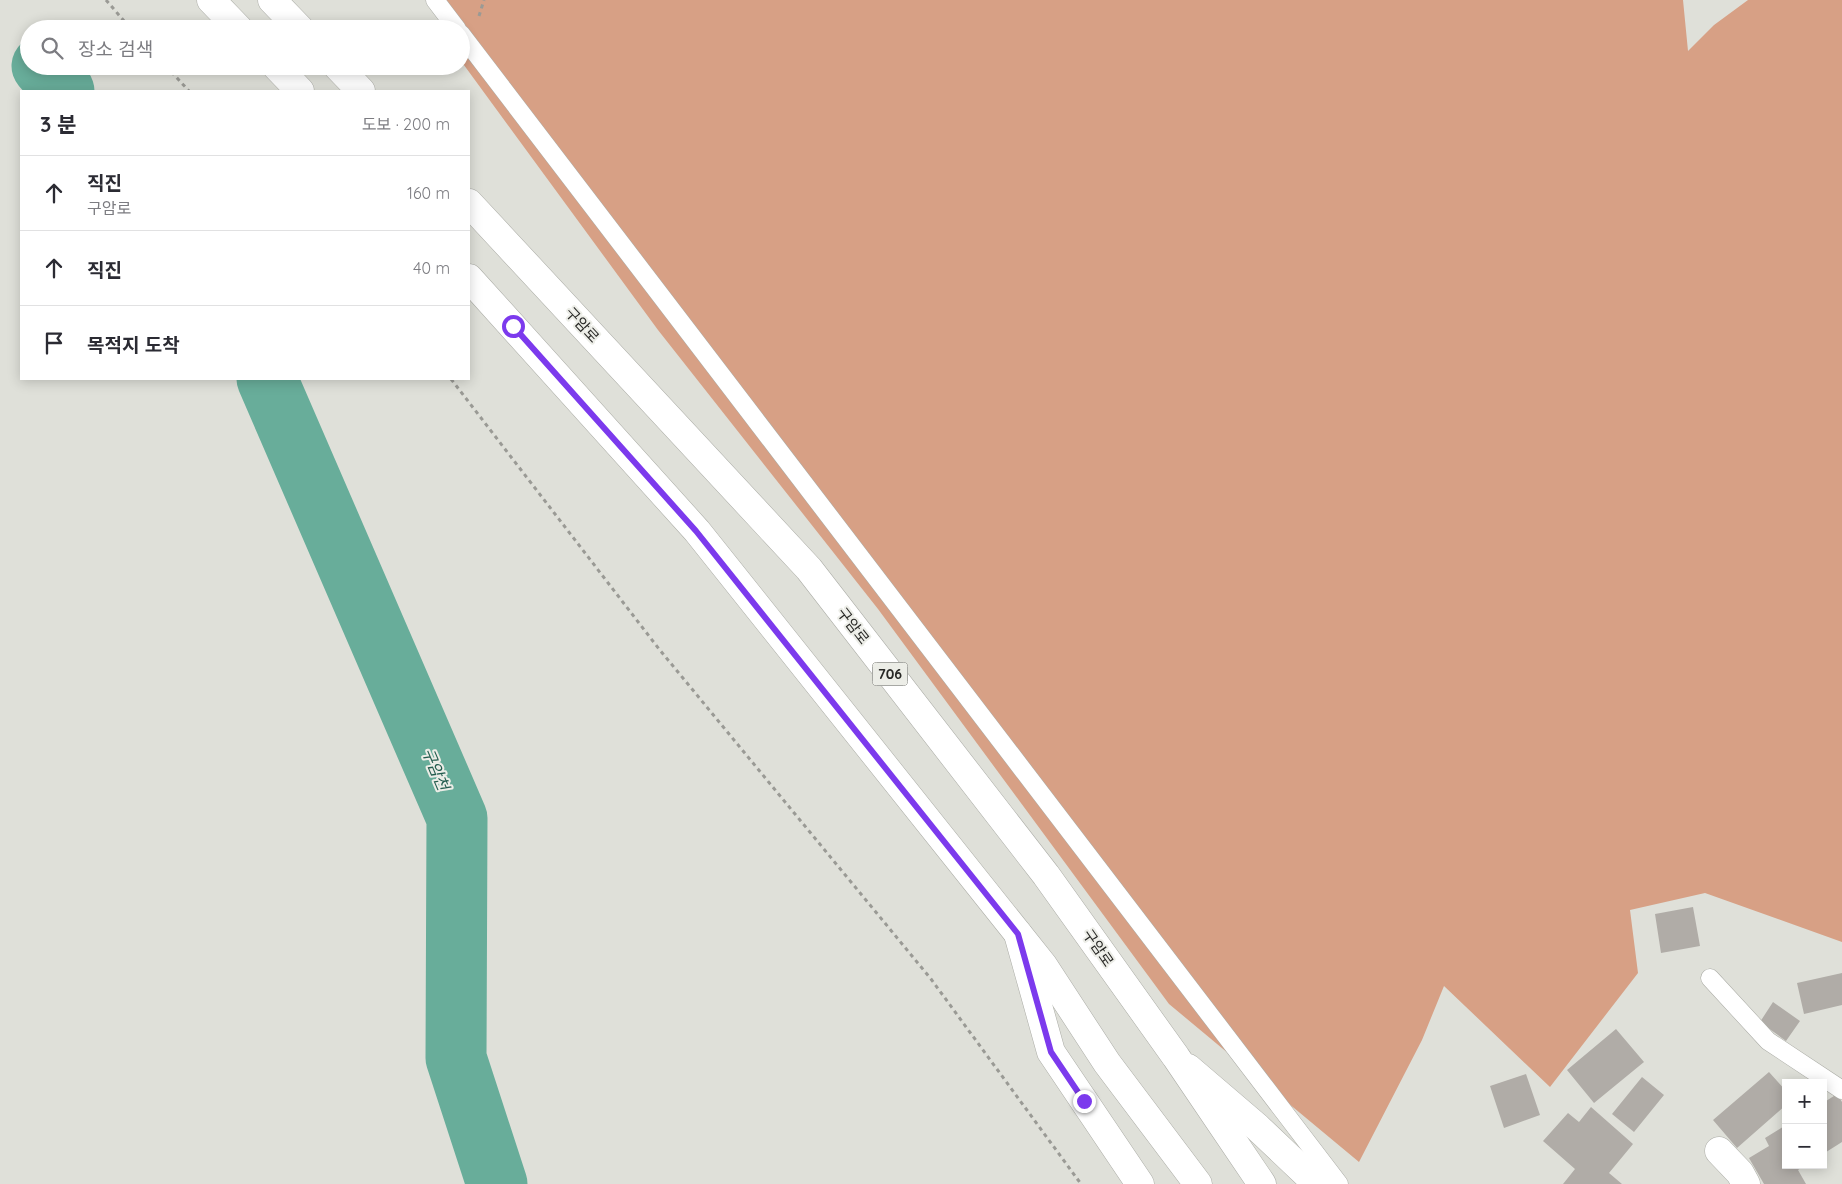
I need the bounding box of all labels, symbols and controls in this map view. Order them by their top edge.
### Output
search box [20,20,470,75]
icon: search [38,34,66,62]
text: 장소 검색 [78,37,153,61]
text: 3 분 [40,111,76,137]
text: 도보 · 200 m [362,114,450,134]
text: 직진 [87,171,122,195]
icon: ahead [40,179,68,207]
text: 160 m [407,183,450,203]
text: 구암로 [87,198,131,218]
icon: ahead [40,254,68,282]
text: 직진 [87,258,122,282]
text: 40 m [413,258,450,278]
street label: 구암로 [561,303,603,346]
route start [502,315,525,338]
icon: arrive [40,329,68,357]
text: 목적지 도착 [87,333,180,357]
street label: 구암로 [833,604,874,648]
road number: 706 [872,662,908,686]
water label: 구암천 [418,745,455,795]
street label: 구암로 [1079,925,1118,970]
map controls [1782,1079,1827,1169]
button: + [1782,1079,1827,1124]
route end [1073,1090,1096,1113]
button: − [1782,1124,1827,1169]

